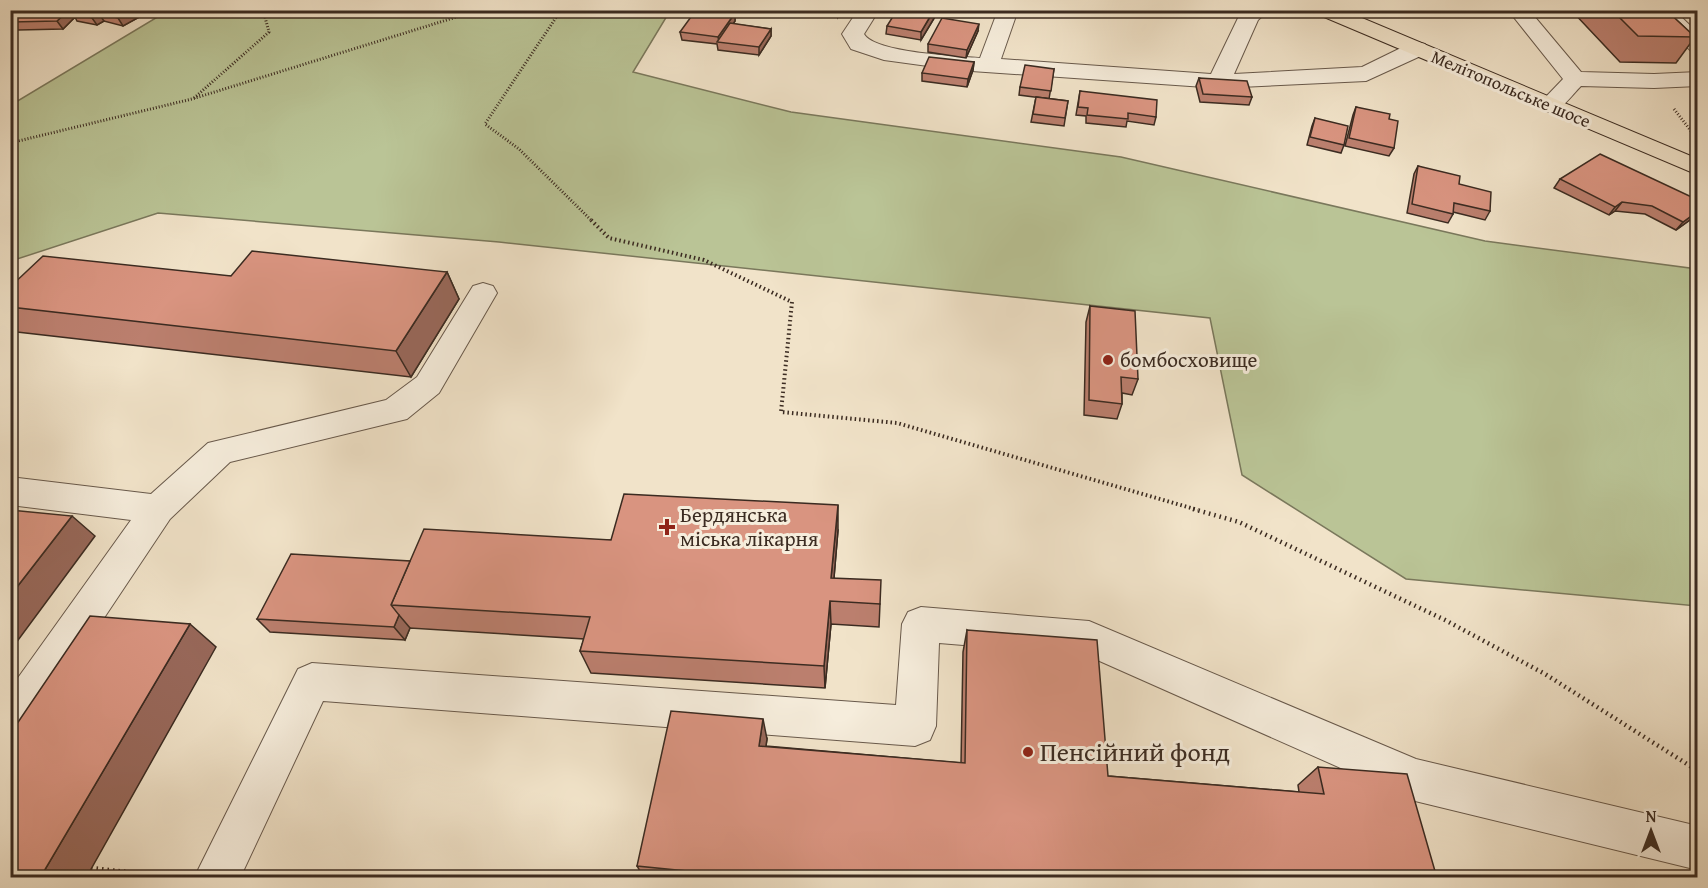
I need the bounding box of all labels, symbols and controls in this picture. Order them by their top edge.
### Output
street label: Мелітопольське шосе [1427,43,1595,134]
place label: бомбосховище [1120,344,1258,375]
marker: бомбосховище [1101,353,1115,367]
place label: Бердянська міська лікарня [680,499,819,554]
marker: Бердянська міська лікарня [658,518,676,536]
place label: Пенсійний фонд [1040,732,1230,771]
marker: Пенсійний фонд [1021,745,1035,759]
north arrow [1621,801,1681,861]
text: N [1646,804,1657,828]

